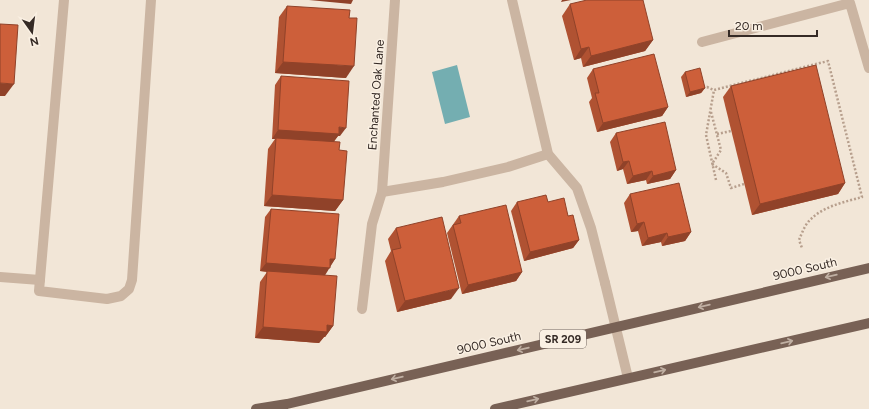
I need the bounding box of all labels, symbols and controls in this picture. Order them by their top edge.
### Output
north arrow [12,12,52,52]
scale bar [729,12,817,38]
text: 20 m [735,19,763,33]
text: N [29,34,40,49]
street label: Enchanted Oak Lane [365,39,387,151]
street label: 9000 South [772,255,839,283]
one-way arrow [825,273,838,281]
one-way arrow [698,303,711,311]
street label: 9000 South [456,329,523,357]
road number: SR 209 [540,330,586,348]
one-way arrow [780,338,793,346]
one-way arrow [517,345,530,353]
one-way arrow [653,367,666,375]
one-way arrow [391,375,404,383]
one-way arrow [526,396,539,404]

